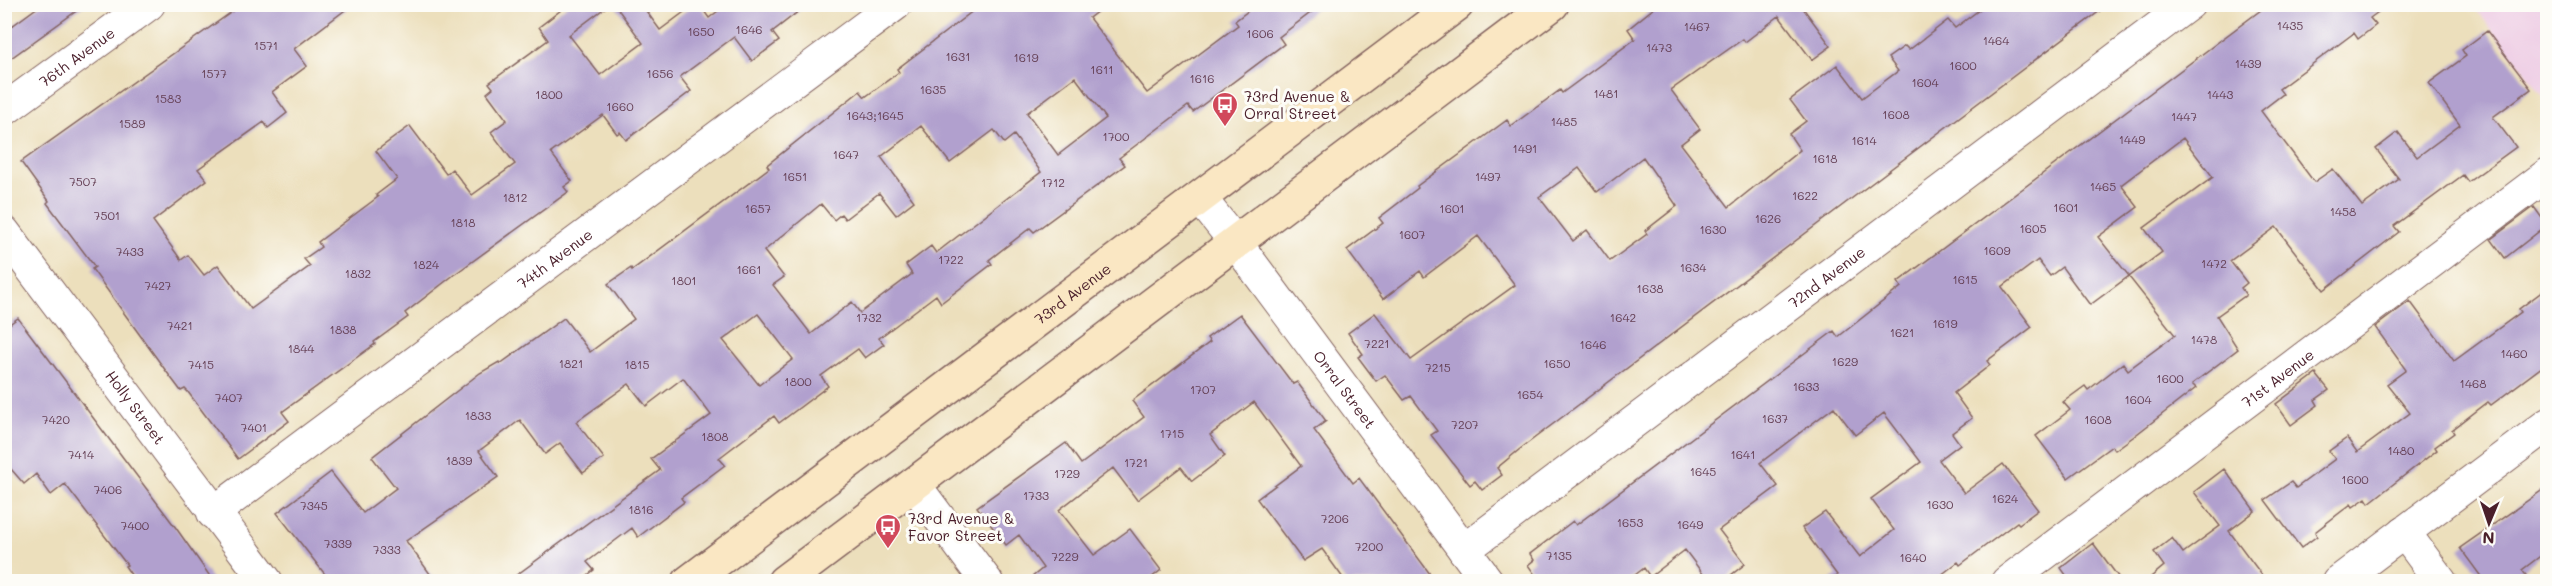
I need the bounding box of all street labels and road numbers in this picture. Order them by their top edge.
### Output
street label: 76th Avenue [35,22,119,91]
street label: 74th Avenue [513,224,596,293]
street label: 72nd Avenue [1784,241,1869,312]
street label: 73rd Avenue [1030,258,1115,329]
street label: 71st Avenue [2237,344,2318,412]
street label: Orral Street [1309,346,1380,433]
street label: Holly Street [101,366,170,448]

